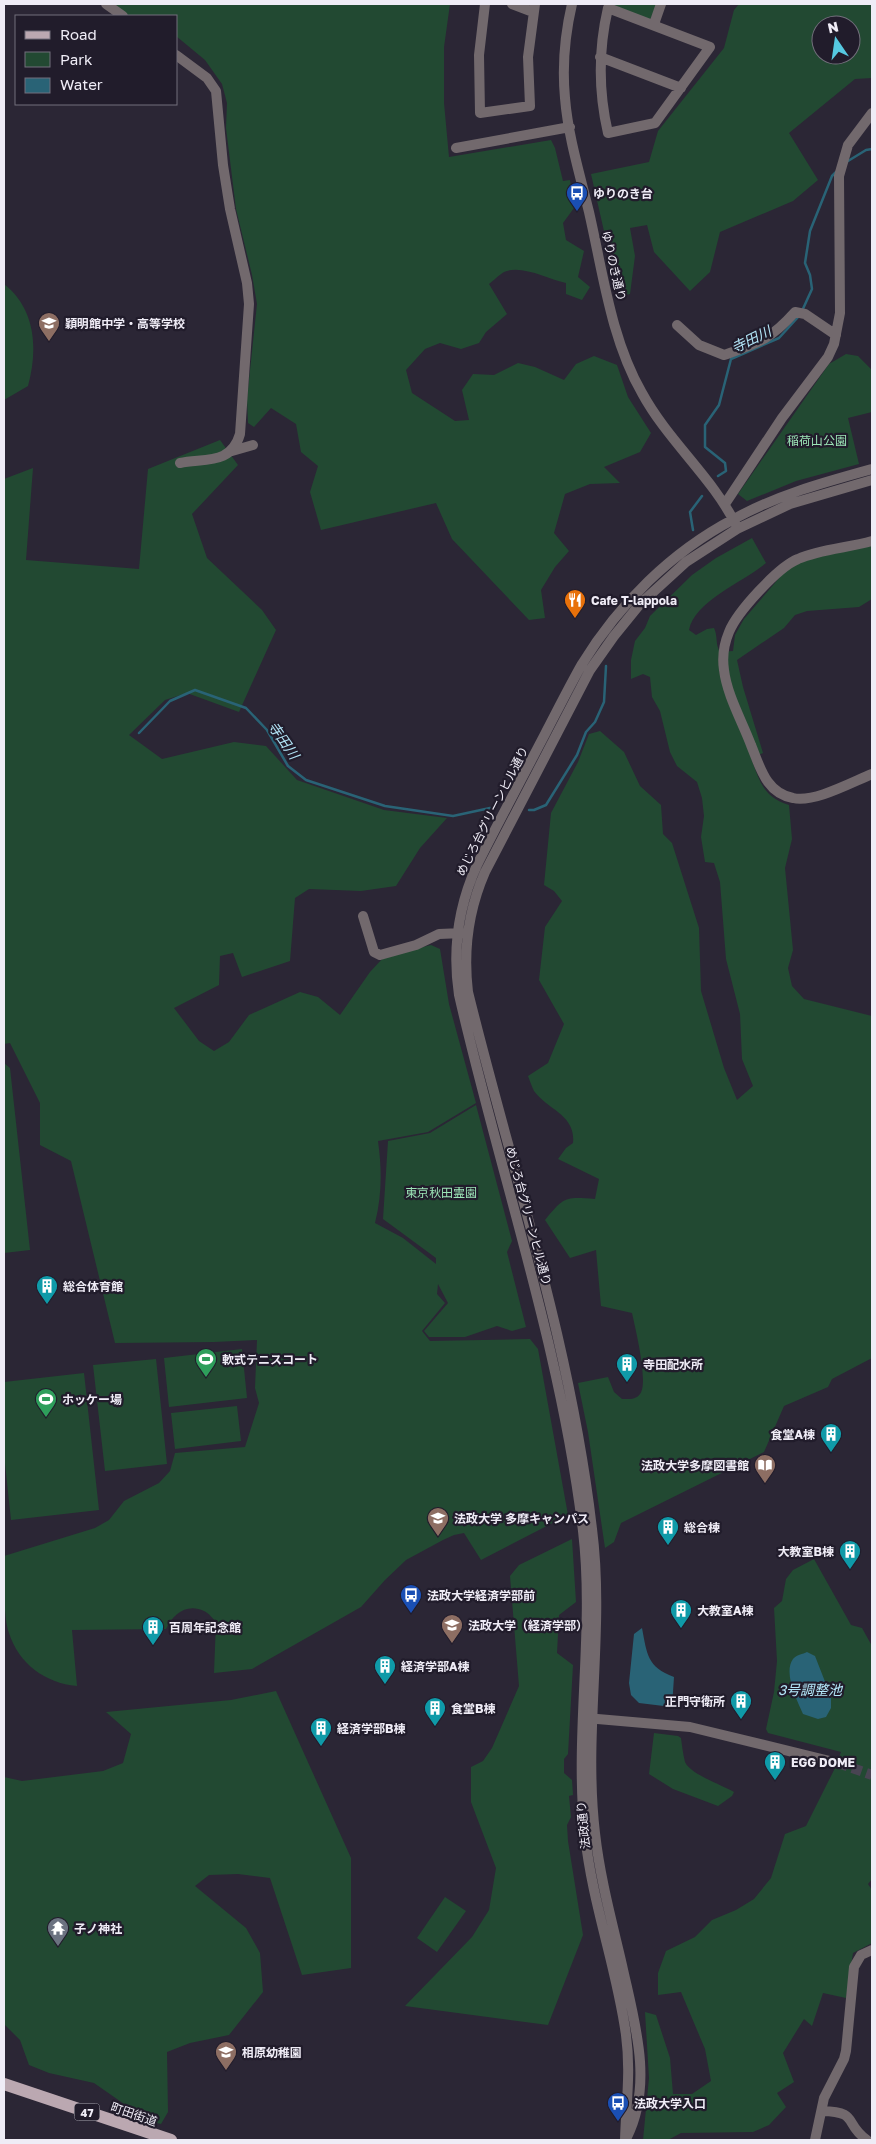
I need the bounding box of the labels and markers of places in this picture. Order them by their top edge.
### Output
bus stop icon: ゆりのき台 [565,181,589,212]
place label: ゆりのき台 [593,186,653,201]
school or university icon: 穎明館中学・高等学校 [37,311,61,342]
place label: 穎明館中学・高等学校 [65,316,185,331]
restaurant icon: Cafe T-lappola [563,588,587,619]
place label: Cafe T-lappola [591,593,677,608]
building icon: 総合体育館 [35,1274,59,1305]
place label: 総合体育館 [63,1279,123,1294]
sports icon: 軟式テニスコート [194,1347,218,1378]
place label: 軟式テニスコート [222,1352,318,1367]
building icon: 寺田配水所 [615,1352,639,1383]
place label: 寺田配水所 [643,1357,703,1372]
sports icon: ホッケー場 [34,1387,58,1418]
place label: ホッケー場 [62,1392,122,1407]
building icon: 食堂A棟 [819,1422,843,1453]
place label: 食堂A棟 [770,1427,815,1442]
library icon: 法政大学多摩図書館 [753,1453,777,1484]
place label: 法政大学多摩図書館 [641,1458,749,1473]
school or university icon: 法政大学 多摩キャンパス [426,1506,450,1537]
place label: 法政大学 多摩キャンパス [454,1511,589,1526]
building icon: 総合棟 [656,1515,680,1546]
place label: 総合棟 [684,1520,720,1535]
building icon: 大教室B棟 [838,1539,862,1570]
place label: 大教室B棟 [778,1544,834,1559]
bus stop icon: 法政大学経済学部前 [399,1583,423,1614]
place label: 法政大学経済学部前 [427,1588,535,1603]
building icon: 大教室A棟 [669,1598,693,1629]
place label: 大教室A棟 [697,1603,754,1618]
school or university icon: 法政大学（経済学部） [440,1613,464,1644]
building icon: 百周年記念館 [141,1615,165,1646]
place label: 法政大学（経済学部） [468,1618,588,1633]
place label: 百周年記念館 [169,1620,241,1635]
building icon: 経済学部A棟 [373,1654,397,1685]
place label: 経済学部A棟 [401,1659,470,1674]
building icon: 正門守衛所 [729,1689,753,1720]
place label: 正門守衛所 [665,1694,725,1709]
building icon: 食堂B棟 [423,1696,447,1727]
place label: 食堂B棟 [451,1701,495,1716]
building icon: 経済学部B棟 [309,1716,333,1747]
place label: 経済学部B棟 [337,1721,405,1736]
building icon: EGG DOME [763,1750,787,1781]
place label: EGG DOME [791,1755,855,1770]
temple icon: 子ノ神社 [46,1916,70,1947]
place label: 子ノ神社 [74,1921,122,1936]
school or university icon: 相原幼稚園 [214,2040,238,2071]
place label: 相原幼稚園 [242,2045,302,2060]
bus stop icon: 法政大学入口 [606,2091,630,2122]
place label: 法政大学入口 [634,2096,706,2111]

